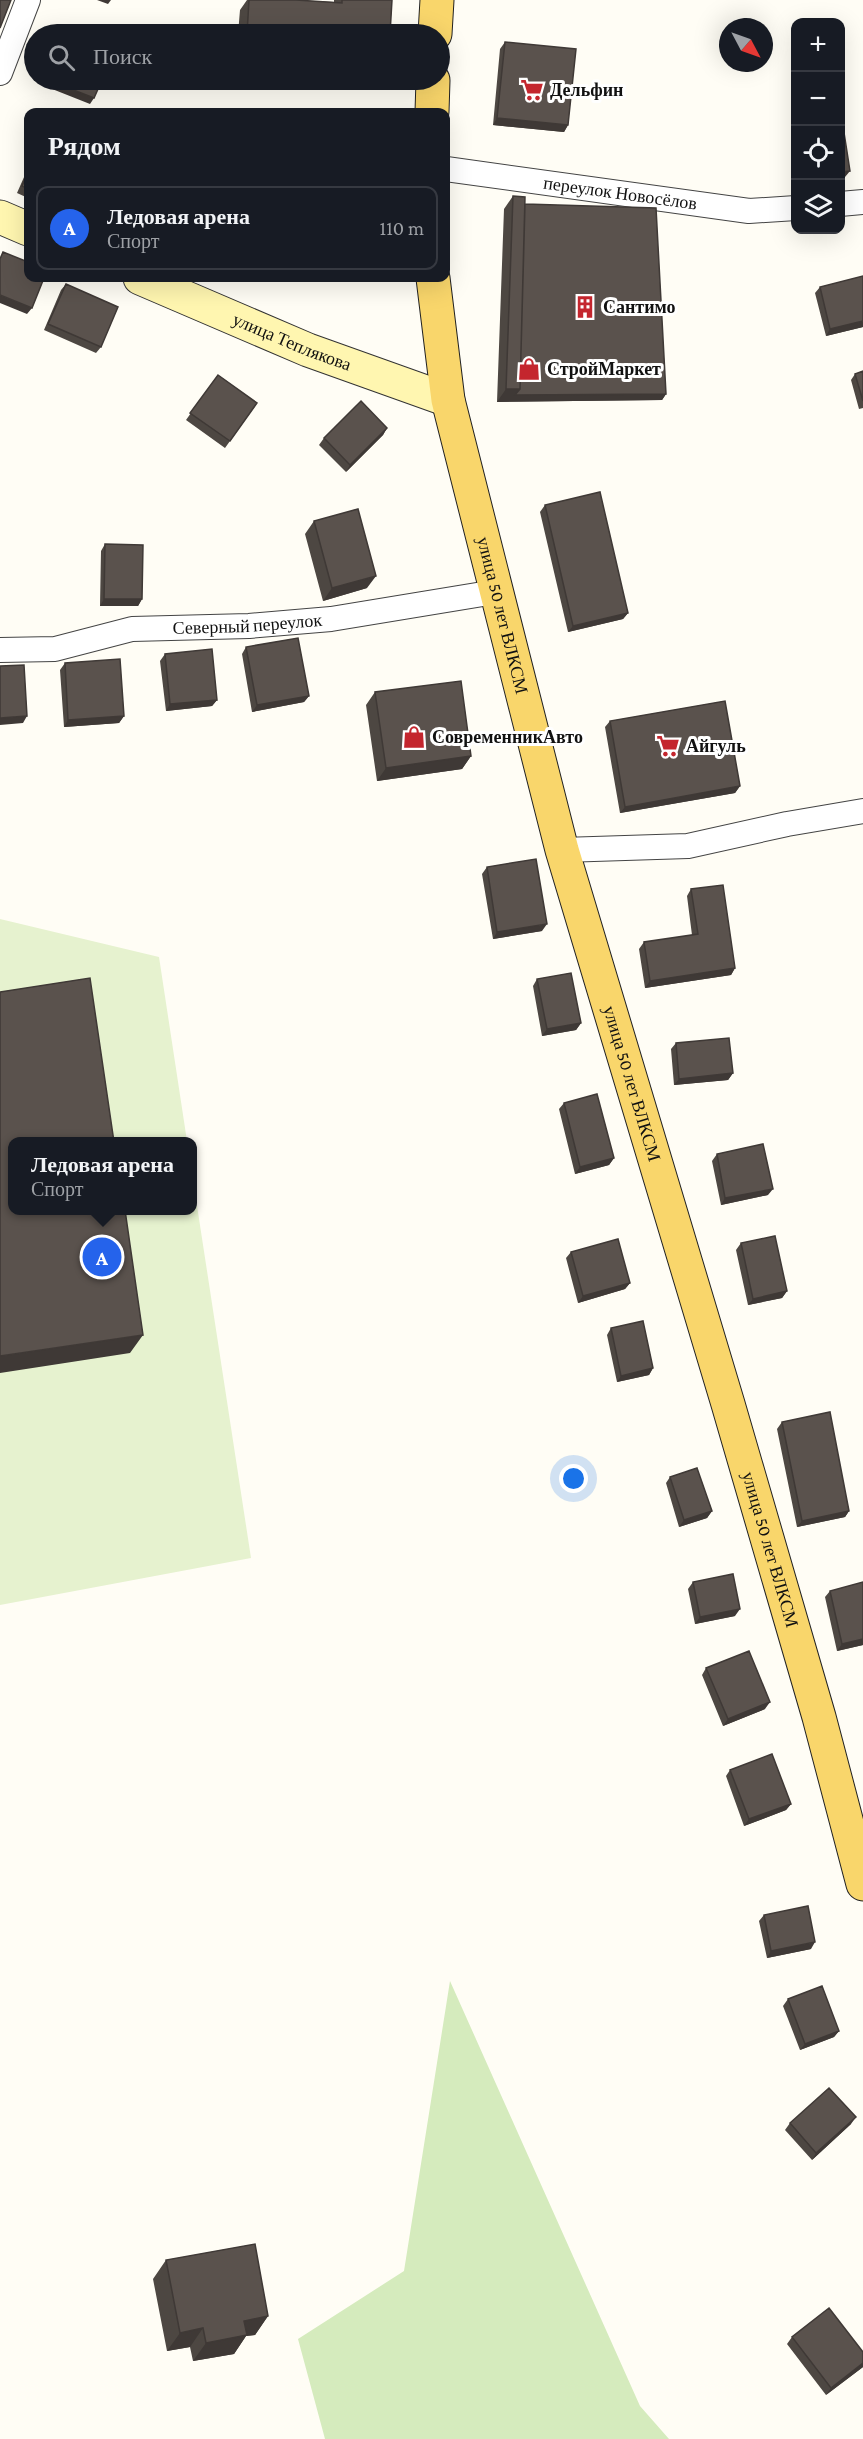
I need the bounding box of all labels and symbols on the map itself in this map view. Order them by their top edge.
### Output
north arrow [719,18,773,72]
supermarket icon: Дельфин [519,77,545,103]
place label: Дельфин [550,80,623,100]
street label: переулок Новосёлов [542,173,698,214]
building icon: Сантимо [572,294,598,320]
place label: Сантимо [603,297,676,317]
street label: улица Теплякова [230,309,354,375]
shop icon: СтройМаркет [516,356,542,382]
place label: СтройМаркет [547,359,661,379]
street label: улица 50 лет ВЛКСМ [473,535,532,696]
street label: Северный переулок [172,610,323,638]
shop icon: СовременникАвто [401,724,427,750]
place label: СовременникАвто [432,727,583,747]
supermarket icon: Айгуль [655,733,681,759]
place label: Айгуль [686,736,746,756]
street label: улица 50 лет ВЛКСМ [599,1003,665,1164]
pin: A [82,1234,122,1280]
your location [559,1464,588,1493]
street label: улица 50 лет ВЛКСМ [738,1469,802,1630]

